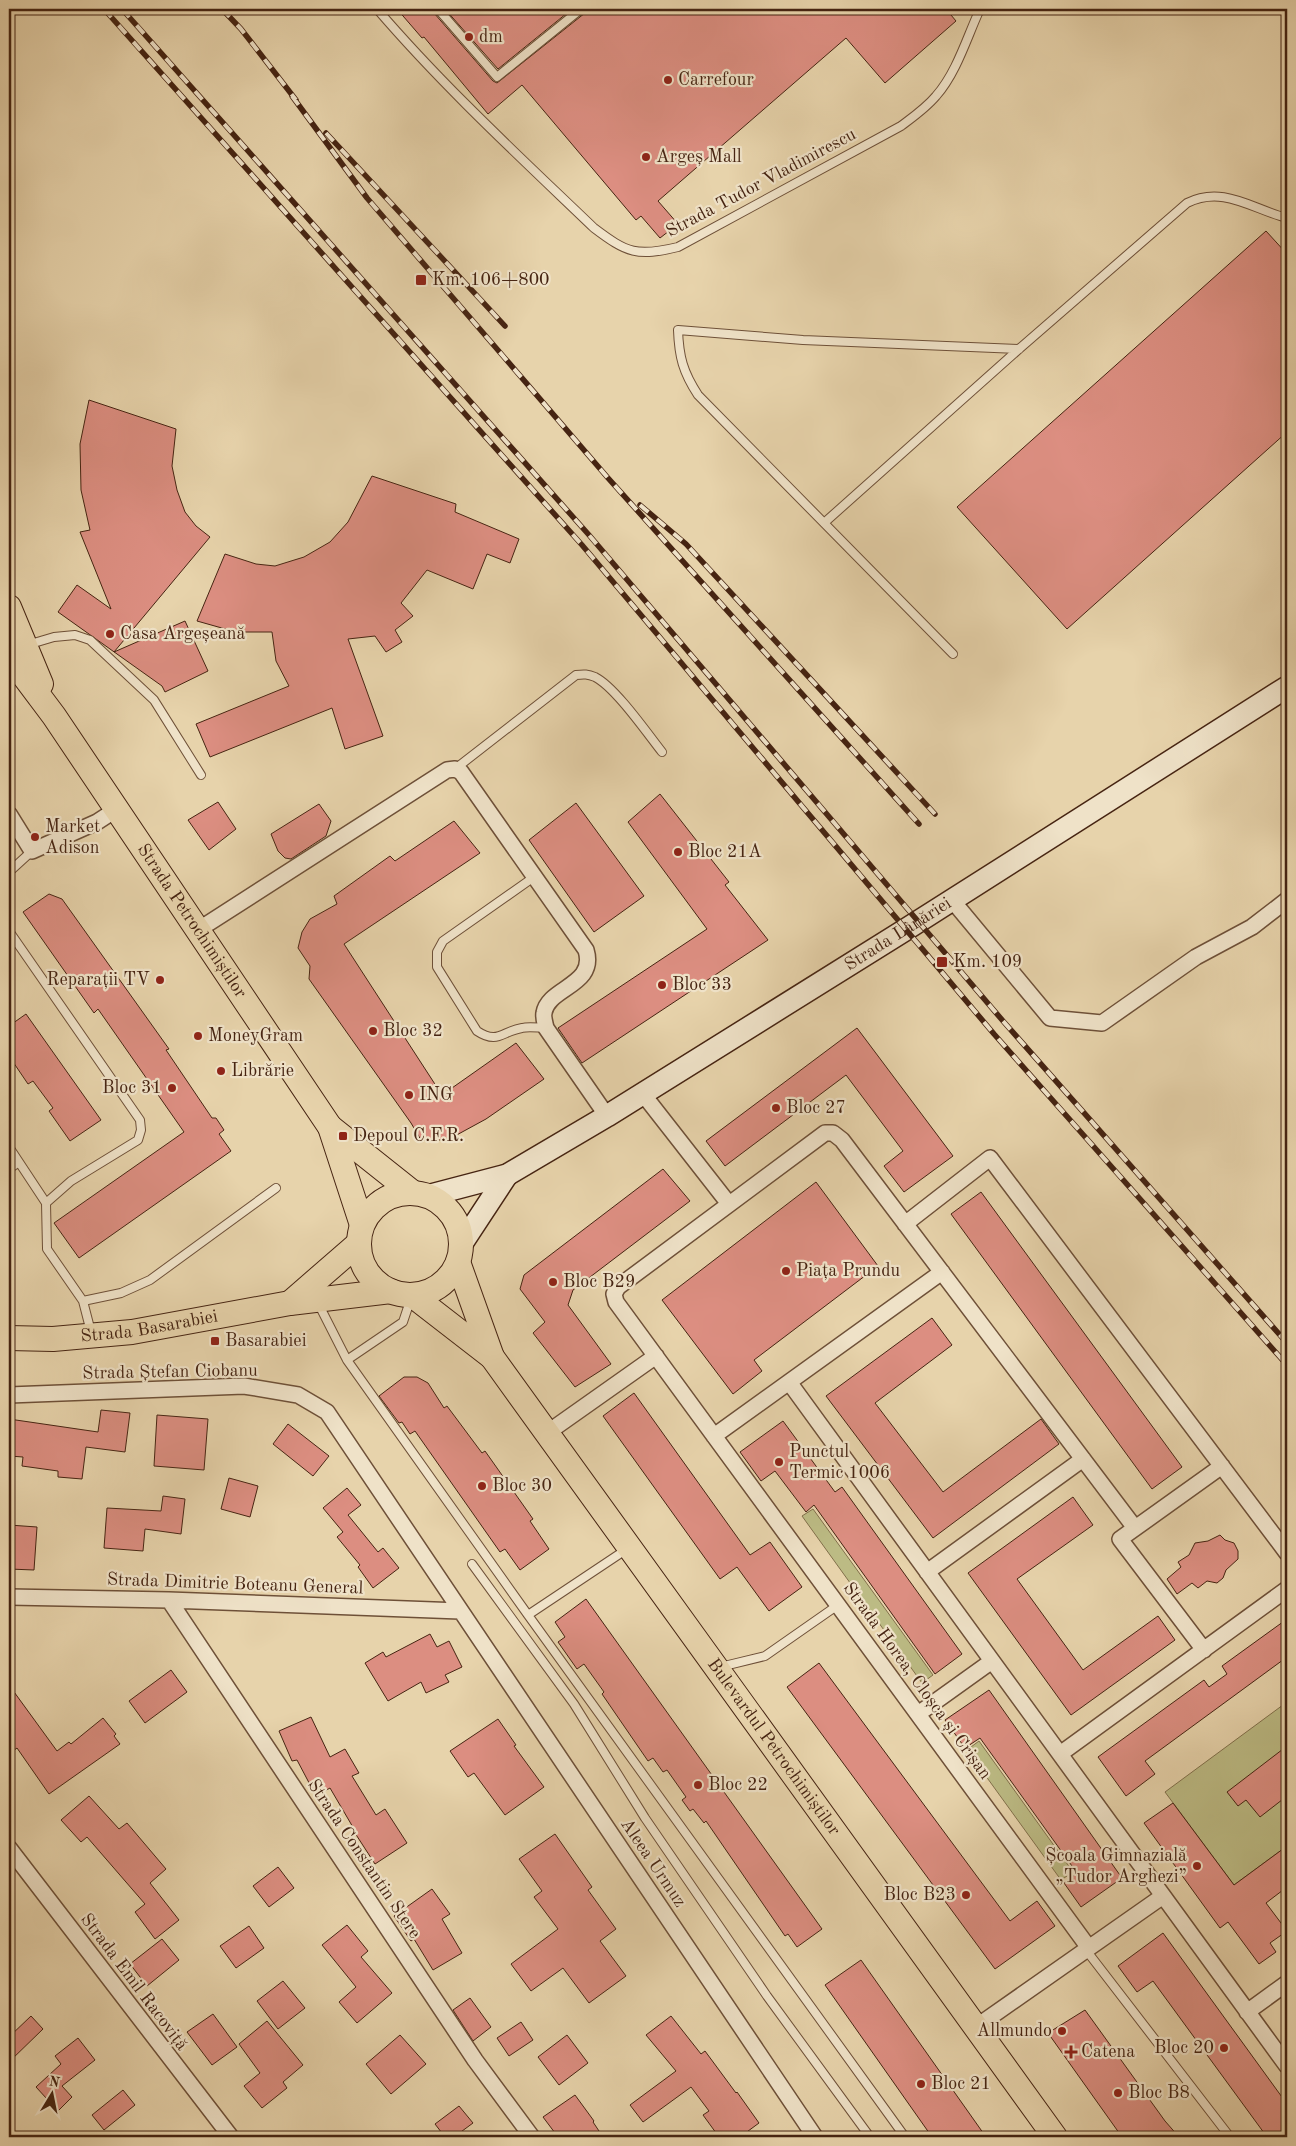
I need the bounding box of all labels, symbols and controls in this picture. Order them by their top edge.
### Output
place label: dm [479,28,503,46]
marker: dm [463,31,475,43]
place label: Carrefour [678,71,754,89]
marker: Carrefour [662,74,674,86]
street label: Strada Tudor Vladimirescu [663,125,859,241]
place label: Argeș Mall [656,148,742,167]
marker: Argeș Mall [640,151,652,163]
place label: Km. 106+800 [432,271,550,289]
marker: Km. 106+800 [414,273,428,287]
place label: Casa Argeșeană [120,625,246,644]
marker: Casa Argeșeană [104,628,116,640]
place label: Market Adison [45,818,100,857]
marker: Market Adison [29,831,41,843]
street label: Strada Petrochimiștilor [134,841,250,1002]
place label: Bloc 21A [688,843,762,861]
marker: Bloc 21A [672,846,684,858]
street label: Strada Lânăriei [842,894,955,974]
place label: Km. 109 [953,953,1022,971]
marker: Km. 109 [935,955,949,969]
place label: Reparații TV [47,971,150,990]
marker: Reparații TV [154,974,166,986]
place label: Bloc 33 [672,976,732,994]
marker: Bloc 33 [656,979,668,991]
place label: Bloc 32 [383,1022,443,1040]
marker: Bloc 32 [367,1025,379,1037]
place label: MoneyGram [208,1027,303,1045]
marker: MoneyGram [192,1030,204,1042]
place label: Librărie [231,1062,294,1080]
marker: Librărie [215,1065,227,1077]
place label: Bloc 31 [102,1079,162,1097]
marker: Bloc 31 [166,1082,178,1094]
place label: ING [419,1086,453,1104]
marker: ING [403,1089,415,1101]
place label: Bloc 27 [786,1099,846,1117]
marker: Bloc 27 [770,1102,782,1114]
place label: Depoul C.F.R. [353,1127,464,1145]
marker: Depoul C.F.R. [337,1130,349,1142]
place label: Piața Prundu [796,1262,901,1281]
marker: Piața Prundu [780,1265,792,1277]
place label: Bloc B29 [563,1273,635,1291]
marker: Bloc B29 [547,1276,559,1288]
street label: Strada Basarabiei [80,1307,219,1346]
place label: Basarabiei [225,1332,307,1350]
marker: Basarabiei [209,1335,221,1347]
street label: Strada Ștefan Ciobanu [82,1361,258,1384]
place label: Punctul Termic 1006 [789,1443,890,1482]
marker: Punctul Termic 1006 [773,1456,785,1468]
place label: Bloc 30 [492,1477,552,1495]
marker: Bloc 30 [476,1480,488,1492]
street label: Strada Dimitrie Boteanu General [106,1571,364,1597]
street label: Strada Horea, Cloșca și Crișan [839,1579,995,1784]
street label: Bulevardul Petrochimiștilor [704,1655,844,1839]
street label: Strada Constantin Stere [304,1776,424,1942]
place label: Bloc 22 [708,1776,768,1794]
marker: Bloc 22 [692,1779,704,1791]
street label: Aleea Urmuz [617,1816,689,1910]
place label: Școala Gimnazială „Tudor Arghezi” [1045,1847,1187,1886]
marker: Școala Gimnazială „Tudor Arghezi” [1191,1860,1203,1872]
place label: Bloc B23 [884,1886,956,1904]
marker: Bloc B23 [960,1889,972,1901]
street label: Strada Emil Racoviță [76,1910,191,2054]
place label: Allmundo [977,2022,1052,2040]
marker: Allmundo [1056,2025,1068,2037]
place label: Bloc 20 [1154,2039,1214,2057]
marker: Bloc 20 [1218,2042,1230,2054]
place label: Catena [1081,2043,1135,2061]
marker: Catena [1065,2046,1077,2058]
north arrow [28,2068,78,2118]
text: N [48,2074,61,2090]
place label: Bloc 21 [931,2075,991,2093]
marker: Bloc 21 [915,2078,927,2090]
place label: Bloc B8 [1128,2084,1190,2102]
marker: Bloc B8 [1112,2087,1124,2099]

